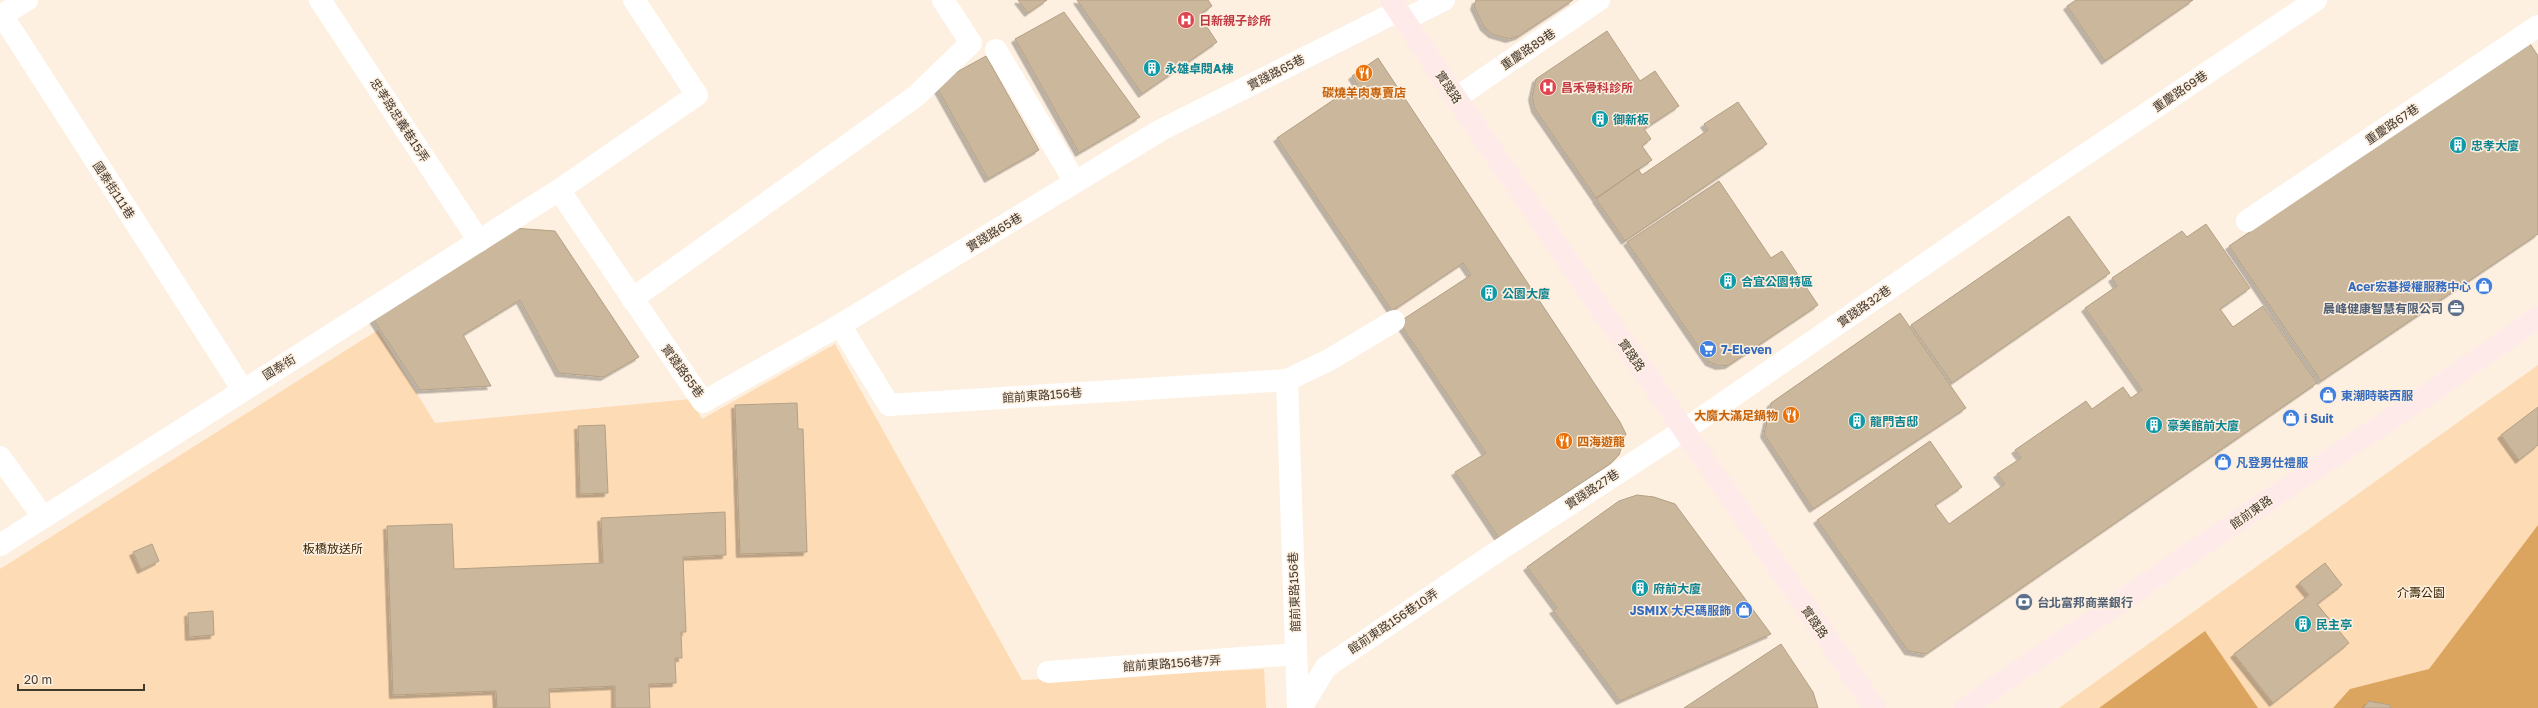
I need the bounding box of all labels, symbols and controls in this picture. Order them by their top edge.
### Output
hospital icon: 日新親子診所 [1176,10,1196,30]
place label: 日新親子診所 [1199,13,1271,28]
street label: 重慶路89巷 [1498,25,1558,73]
street label: 實踐路65巷 [1245,51,1307,93]
building icon: 永雄卓閱A棟 [1142,58,1162,78]
place label: 永雄卓閱A棟 [1165,61,1234,76]
restaurant icon: 碳燒羊肉專賣店 [1354,63,1374,83]
street label: 重慶路69巷 [2150,67,2210,115]
street label: 實踐路 [1433,68,1465,106]
street label: 忠孝路忠義巷15弄 [367,75,433,165]
hospital icon: 昌禾骨科診所 [1538,77,1558,97]
place label: 昌禾骨科診所 [1561,80,1633,95]
place label: 碳燒羊肉專賣店 [1322,85,1406,100]
street label: 重慶路67巷 [2362,101,2422,147]
building icon: 御新板 [1590,109,1610,129]
place label: 御新板 [1613,112,1649,127]
building icon: 忠孝大廈 [2448,135,2468,155]
place label: 忠孝大廈 [2471,138,2519,153]
street label: 國泰街111巷 [90,158,138,222]
street label: 實踐路65巷 [963,210,1025,254]
building icon: 合宜公園特區 [1718,271,1738,291]
place label: 合宜公園特區 [1741,274,1813,289]
shop icon: Acer宏碁授權服務中心 [2474,276,2494,296]
place label: Acer宏碁授權服務中心 [2348,279,2471,294]
street label: 實踐路32巷 [1834,282,1894,330]
building icon: 公園大廈 [1479,283,1499,303]
place label: 公園大廈 [1502,286,1550,301]
office icon: 晨峰健康智慧有限公司 [2446,298,2466,318]
place label: 晨峰健康智慧有限公司 [2323,301,2443,316]
street label: 實踐路 [1616,336,1648,374]
supermarket icon: 7-Eleven [1698,339,1718,359]
street label: 實踐路65巷 [659,341,707,401]
place label: 7-Eleven [1721,342,1772,357]
street label: 國泰街 [260,351,298,383]
street label: 館前東路156巷 [1002,385,1082,405]
shop icon: 東潮時裝西服 [2318,385,2338,405]
place label: 東潮時裝西服 [2341,388,2414,403]
restaurant icon: 大魔大滿足鍋物 [1781,405,1801,425]
place label: 大魔大滿足鍋物 [1694,408,1778,423]
shop icon: i Suit [2281,408,2301,428]
building icon: 龍門吉邸 [1847,411,1867,431]
place label: i Suit [2304,411,2334,426]
place label: 龍門吉邸 [1870,414,1918,429]
building icon: 豪美館前大廈 [2144,415,2164,435]
place label: 豪美館前大廈 [2167,418,2239,433]
restaurant icon: 四海遊龍 [1554,431,1574,451]
place label: 四海遊龍 [1577,434,1625,449]
shop icon: 凡登男仕禮服 [2213,452,2233,472]
place label: 凡登男仕禮服 [2236,455,2309,470]
street label: 實踐路27巷 [1562,466,1622,512]
street label: 館前東路 [2227,492,2275,532]
park label: 板橋放送所 [303,541,363,556]
street label: 館前東路156巷 [1285,552,1303,632]
building icon: 府前大廈 [1630,578,1650,598]
place label: 府前大廈 [1653,581,1701,596]
street label: 館前東路156巷10弄 [1345,585,1441,657]
park label: 介壽公園 [2397,585,2445,600]
bank icon: 台北富邦商業銀行 [2014,592,2034,612]
place label: 台北富邦商業銀行 [2037,595,2133,610]
shop icon: JSMIX 大尺碼服飾 [1734,600,1754,620]
place label: JSMIX 大尺碼服飾 [1630,603,1731,618]
street label: 實踐路 [1799,603,1831,641]
building icon: 民主亭 [2293,614,2313,634]
place label: 民主亭 [2316,617,2352,632]
street label: 館前東路156巷7弄 [1122,652,1222,674]
scale bar [18,666,144,692]
text: 20 m [24,672,52,687]

